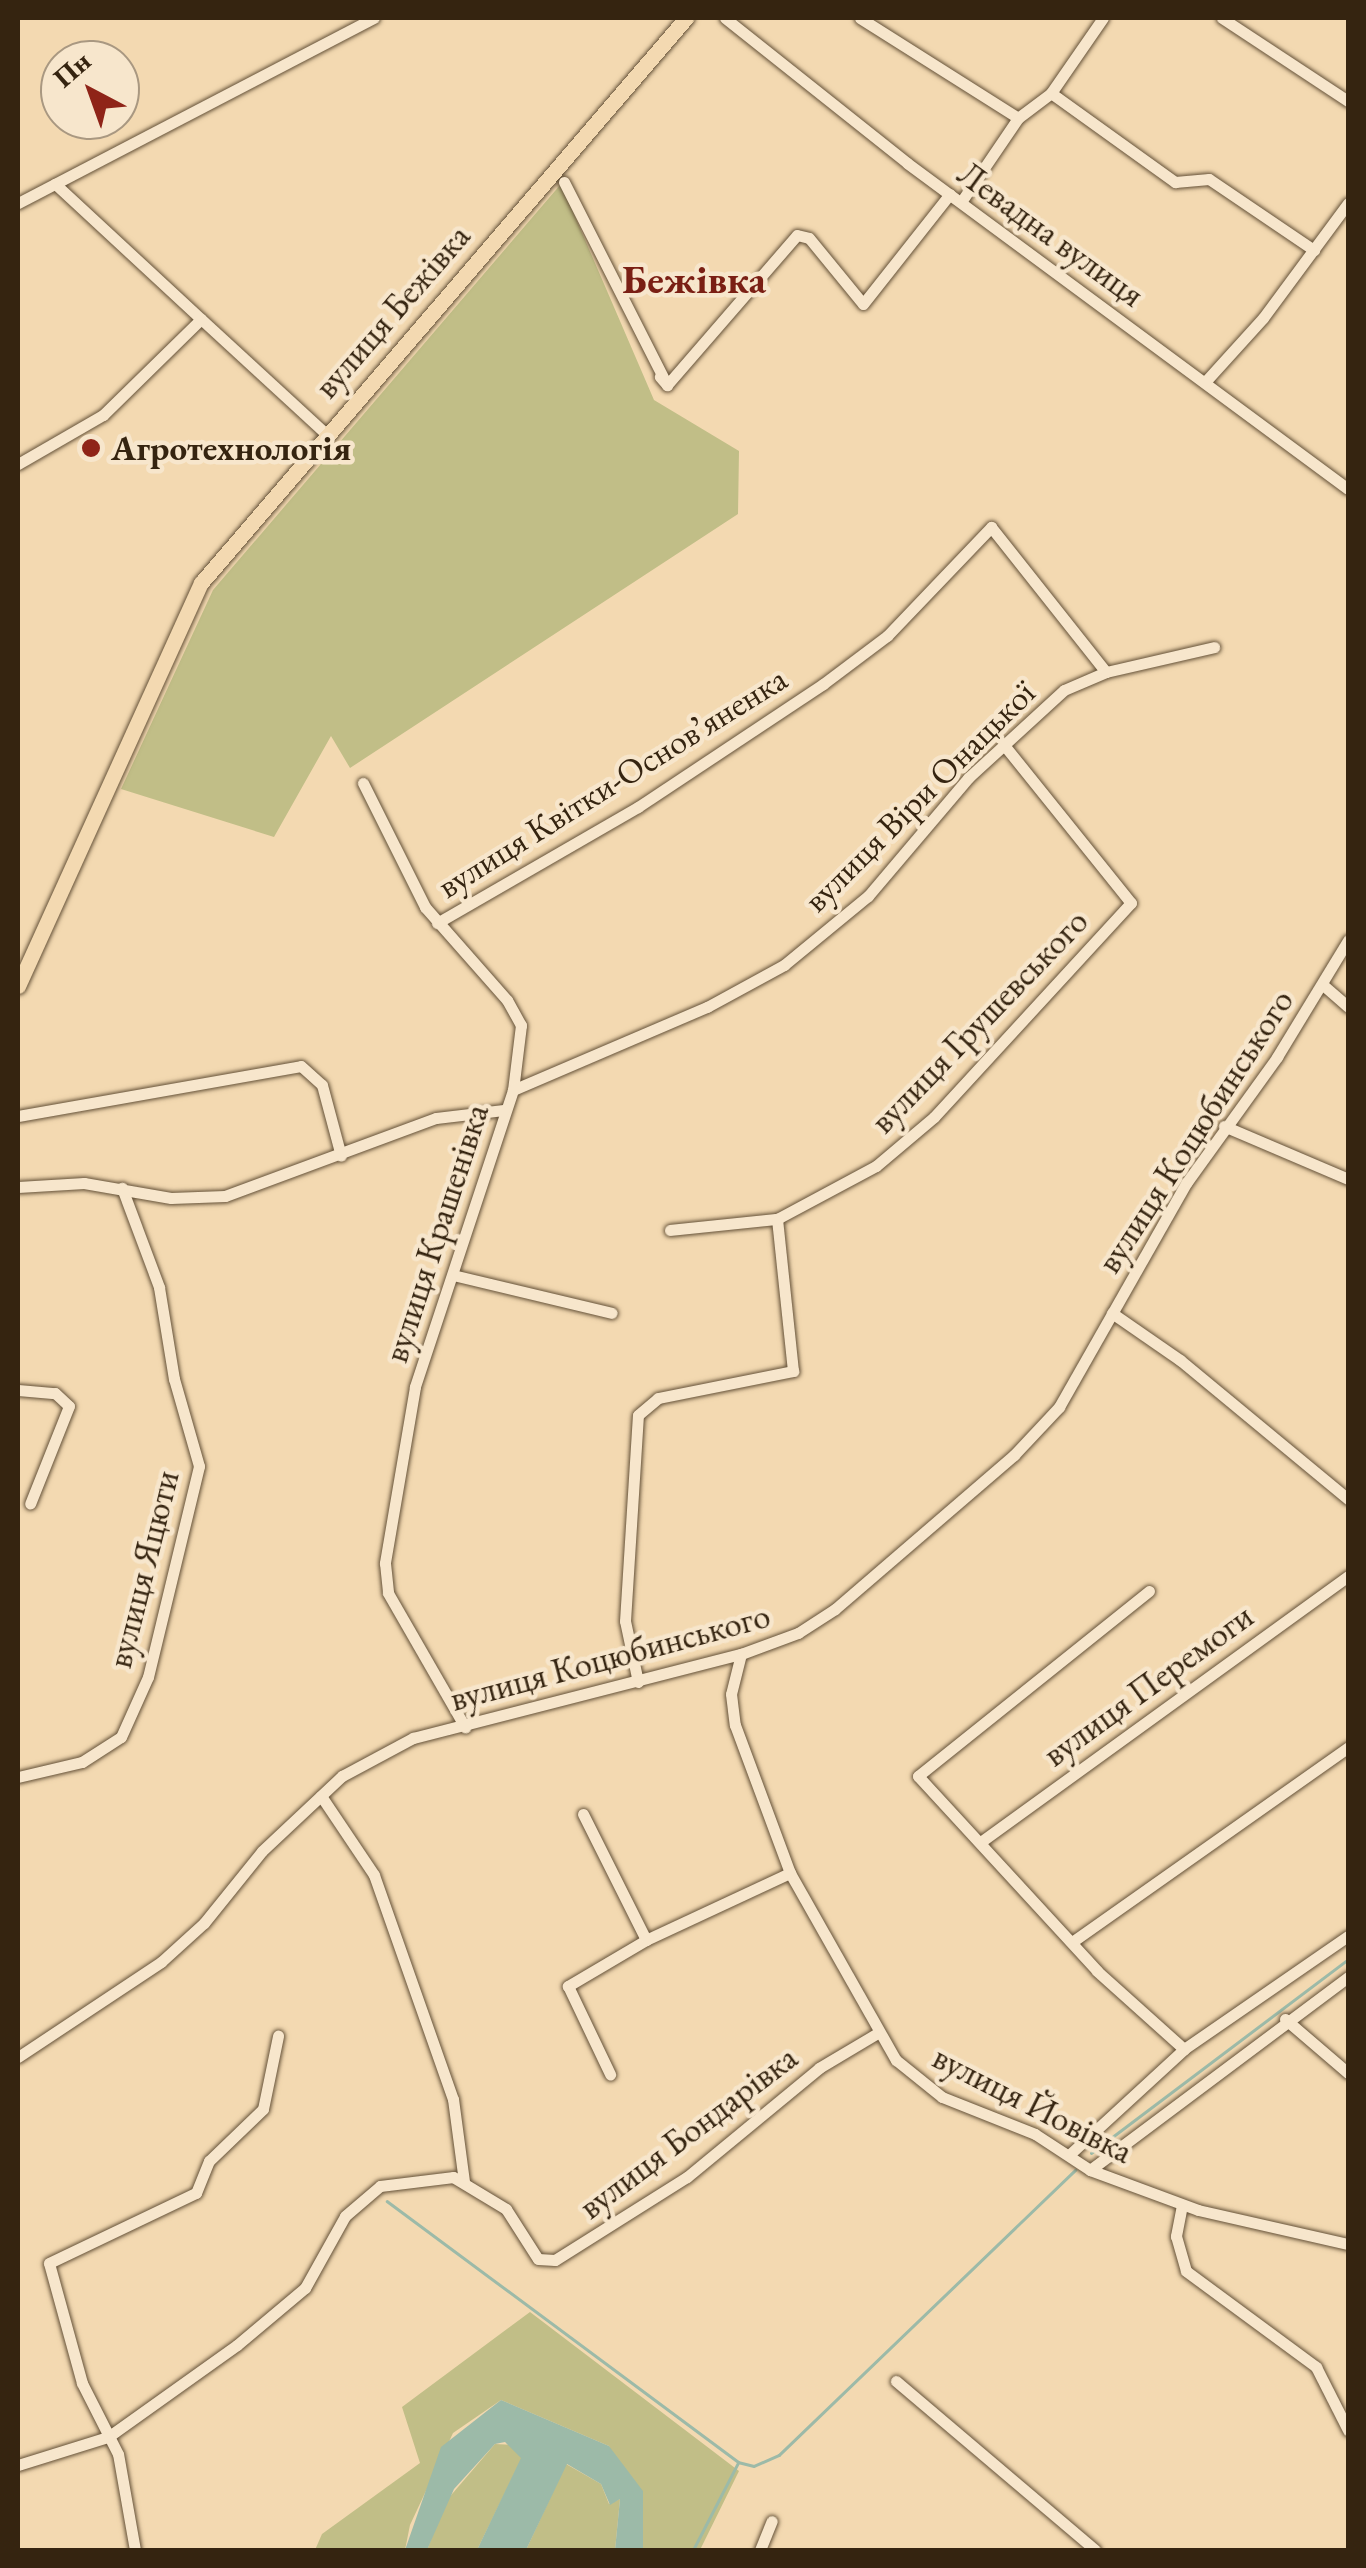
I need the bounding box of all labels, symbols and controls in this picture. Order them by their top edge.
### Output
north arrow [40,40,140,140]
text: Пн [45,43,98,95]
street label: Левадна вулиця [950,152,1152,316]
street label: вулиця Бежівка [305,216,479,406]
district label: Бежівка [622,255,766,303]
place label: Агротехнологія [111,427,351,469]
marker: Агротехнологія [80,437,102,459]
street label: вулиця Квітки-Основʼяненка [429,657,795,907]
street label: вулиця Віри Онацької [795,672,1043,920]
street label: вулиця Грушевського [861,900,1097,1142]
street label: вулиця Коцюбинського [1088,982,1302,1280]
street label: вулиця Крашенівка [374,1099,498,1367]
street label: вулиця Яцюти [98,1466,188,1672]
street label: вулиця Коцюбинського [446,1594,774,1720]
street label: вулиця Перемоги [1035,1595,1261,1775]
street label: вулиця Бондарівка [571,2036,805,2228]
street label: вулиця Йовівка [926,2036,1140,2172]

